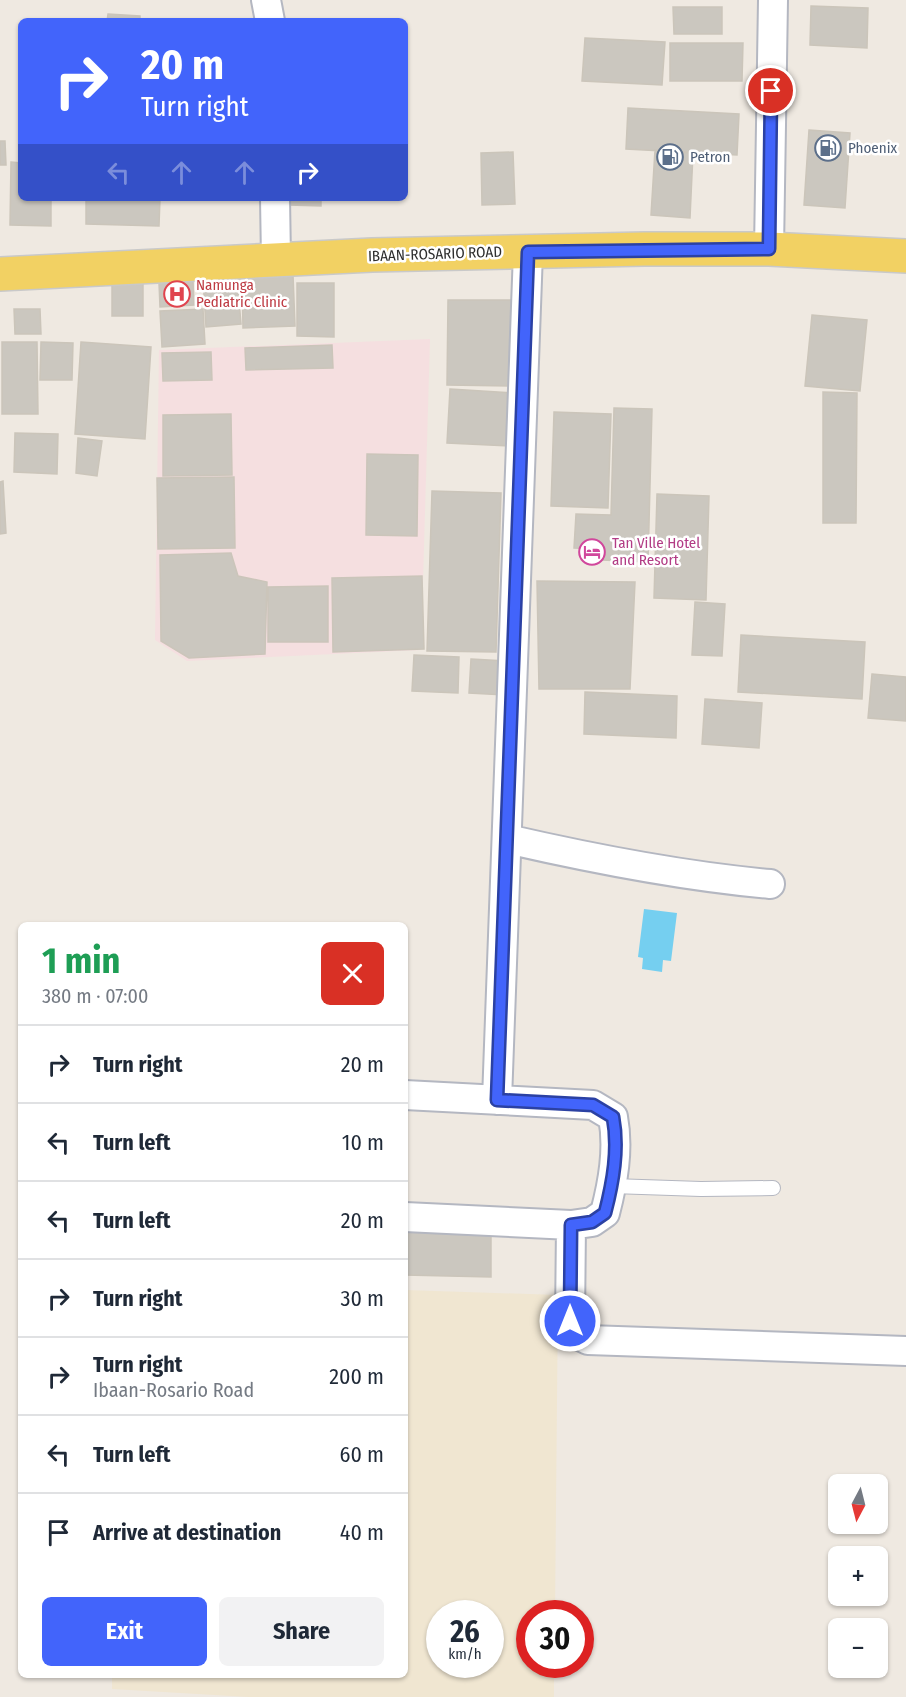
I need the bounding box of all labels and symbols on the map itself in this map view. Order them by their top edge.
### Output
pin [745,65,796,116]
fuel station icon: Phoenix [813,133,843,163]
place label: Phoenix [848,139,897,157]
fuel station icon: Petron [655,142,685,172]
place label: Petron [690,148,730,166]
street label: IBAAN-ROSARIO ROAD [368,243,502,265]
place label: Namunga Pediatric Clinic [196,276,288,311]
hospital icon: Namunga Pediatric Clinic [162,279,192,309]
place label: Tan Ville Hotel and Resort [612,534,700,569]
hotel icon: Tan Ville Hotel and Resort [577,537,607,567]
position arrow [538,1289,602,1353]
north arrow [828,1474,888,1534]
speed limit sign: 30 [516,1600,594,1678]

